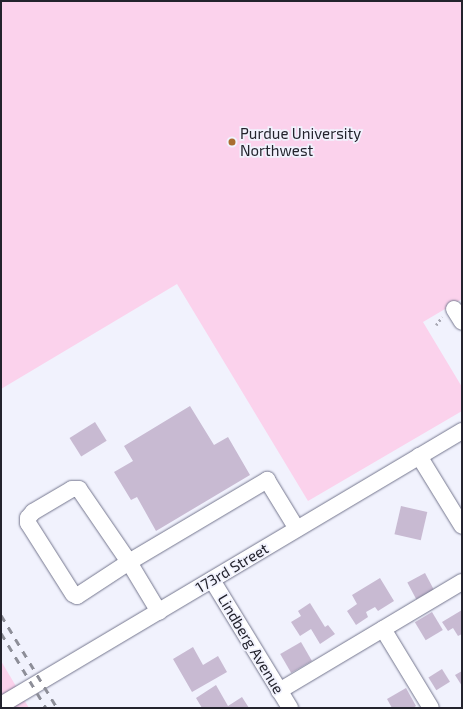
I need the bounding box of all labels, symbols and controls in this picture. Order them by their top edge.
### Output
place label: Purdue University Northwest [240,124,361,159]
marker: Purdue University Northwest [227,137,237,147]
street label: 173rd Street [192,539,272,597]
street label: Lindberg Avenue [214,591,288,697]

